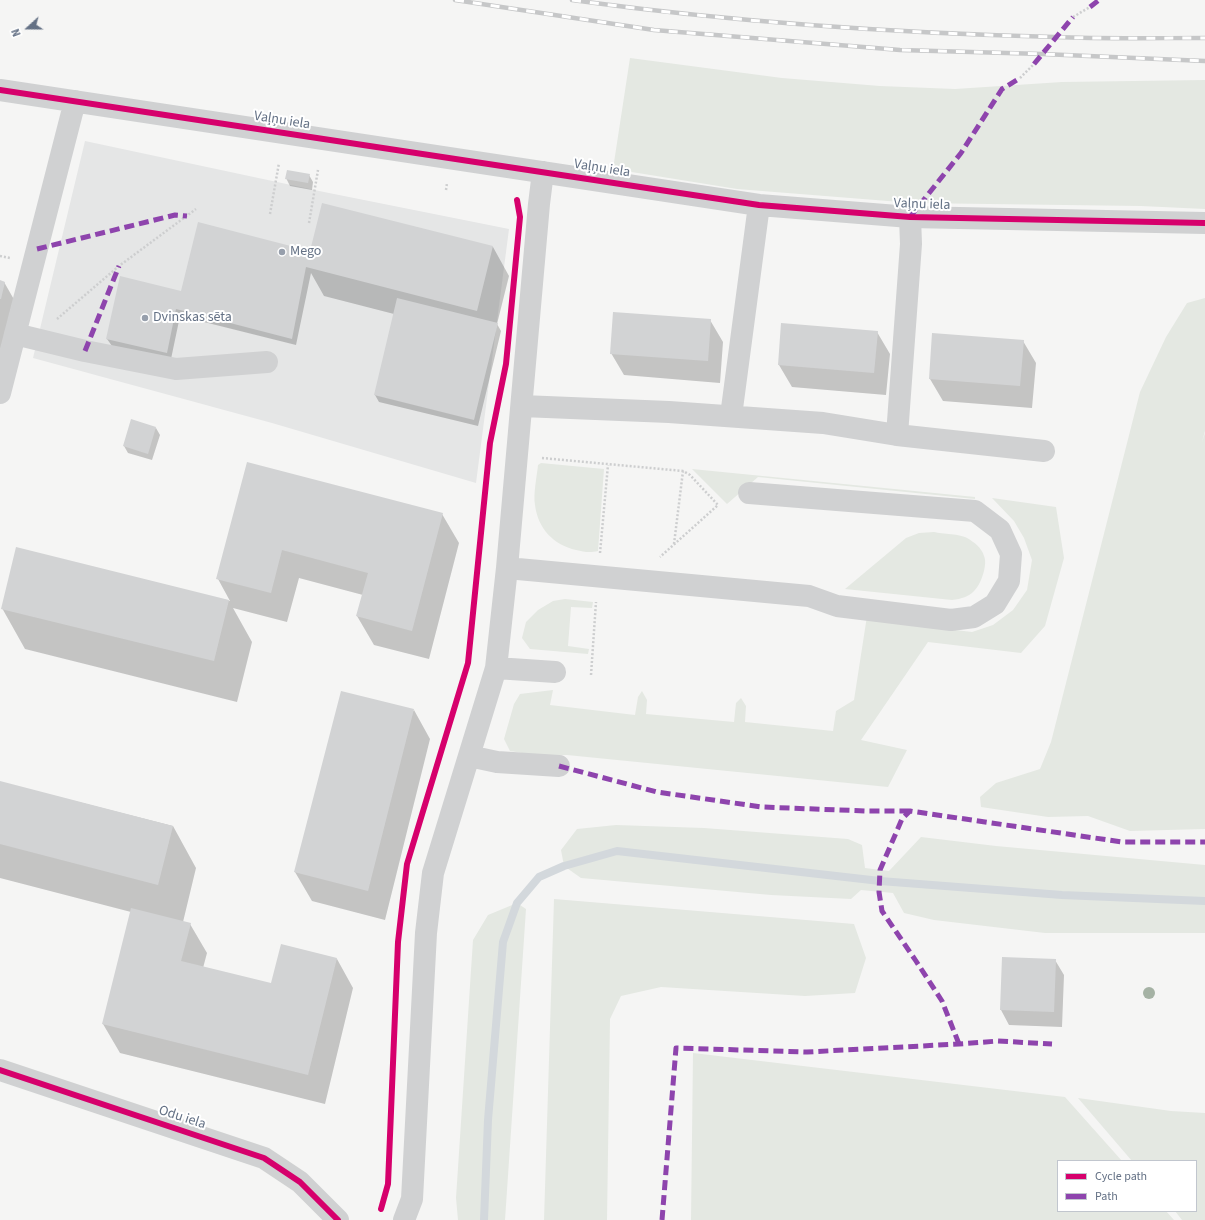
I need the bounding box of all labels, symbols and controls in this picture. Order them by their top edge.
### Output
north arrow [8,8,48,48]
text: N [8,26,25,39]
street label: Vaļņu iela [253,108,311,134]
street label: Vaļņu iela [573,156,631,182]
street label: Vaļņu iela [893,196,951,214]
place label: Mego [290,244,321,260]
marker: Mego [277,247,287,257]
place label: Dvinskas sēta [153,310,232,326]
marker: Dvinskas sēta [140,313,150,323]
street label: Odu iela [156,1103,208,1133]
legend [1057,1160,1197,1212]
text: Cycle path [1095,1168,1147,1185]
text: Path [1095,1188,1118,1205]

